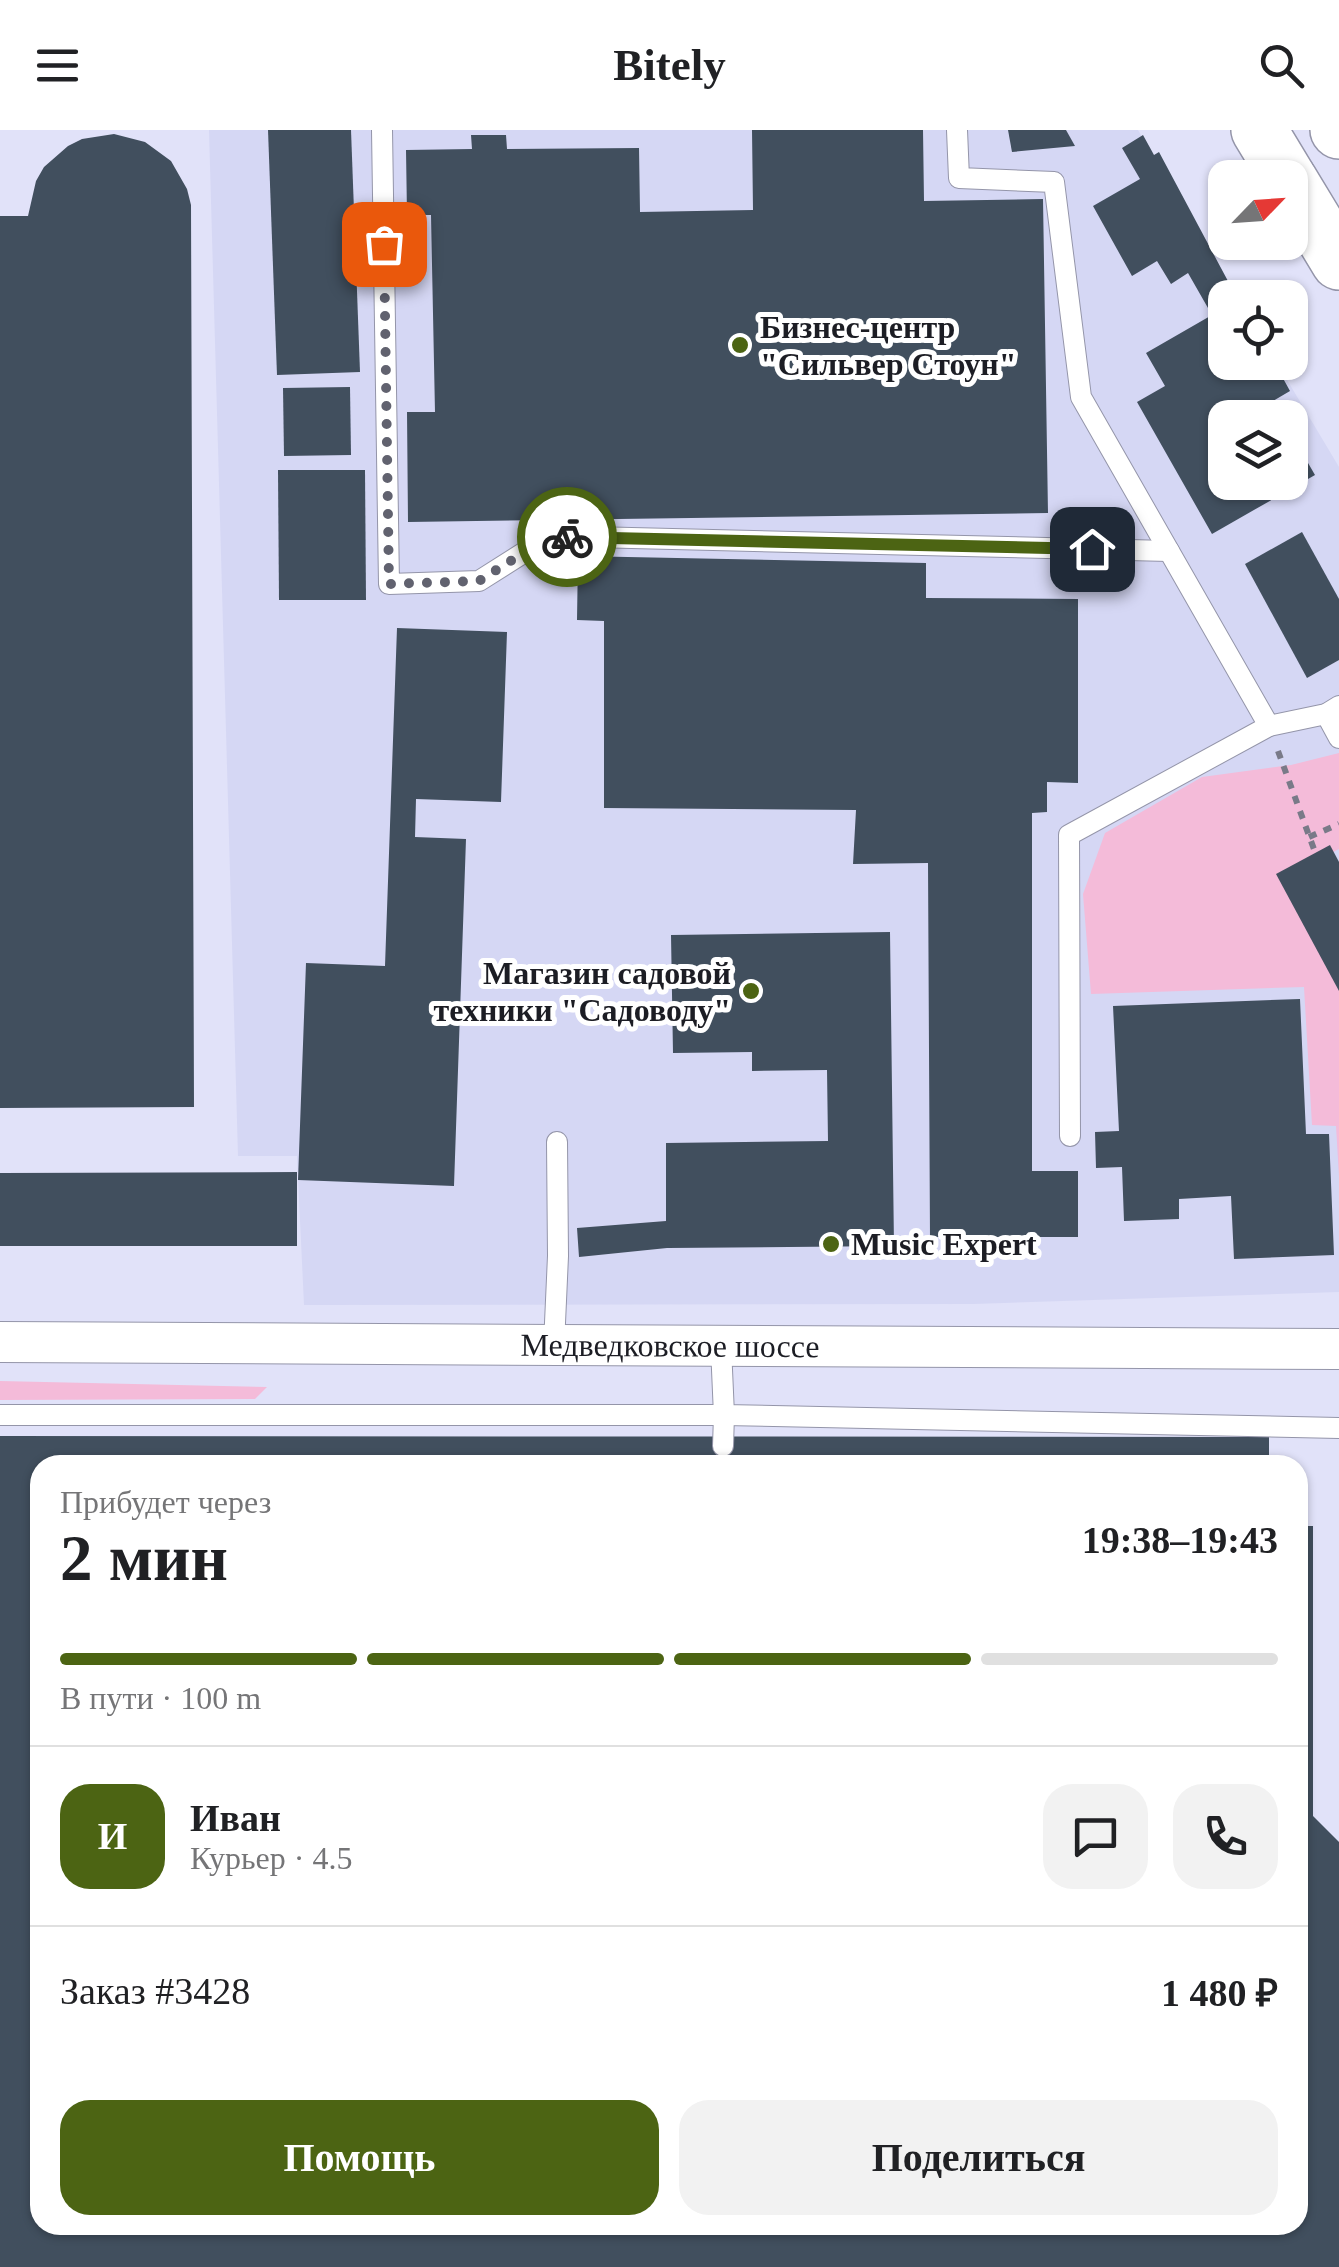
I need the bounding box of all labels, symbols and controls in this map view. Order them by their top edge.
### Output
icon: menu [30,38,85,93]
icon: search [1254,38,1309,93]
text: Bitely [613,40,726,90]
north arrow [1208,160,1308,260]
map controls [1208,160,1308,500]
pin [342,202,427,287]
icon: bag [357,217,412,272]
button: locate [1208,280,1308,380]
place label: Бизнес-центр "Сильвер Стоун" [760,309,1016,382]
marker: Бизнес-центр "Сильвер Стоун" [729,334,751,356]
button: layers [1208,400,1308,500]
courier [517,487,617,587]
pin [1050,507,1135,592]
icon: bike [540,510,595,565]
icon: home [1065,522,1120,577]
place label: Магазин садовой техники "Садоводу" [434,955,731,1028]
marker: Магазин садовой техники "Садоводу" [740,980,762,1002]
place label: Music Expert [851,1226,1037,1262]
marker: Music Expert [820,1233,842,1255]
street label: Медведковское шоссе [520,1327,820,1364]
text: Прибудет через [60,1484,271,1520]
text: 19:38–19:43 [1082,1519,1278,1561]
text: 2 мин [60,1522,228,1594]
text: В пути · 100 m [60,1680,261,1716]
button: chat [1043,1784,1148,1889]
button: phone [1173,1784,1278,1889]
text: Иван [190,1797,281,1839]
text: И [98,1815,127,1857]
text: Курьер · 4.5 [190,1840,352,1876]
text: Заказ #3428 [60,1970,250,2012]
text: 1 480 ₽ [1161,1972,1278,2014]
button: Помощь [60,2100,659,2215]
button: Поделиться [679,2100,1278,2215]

